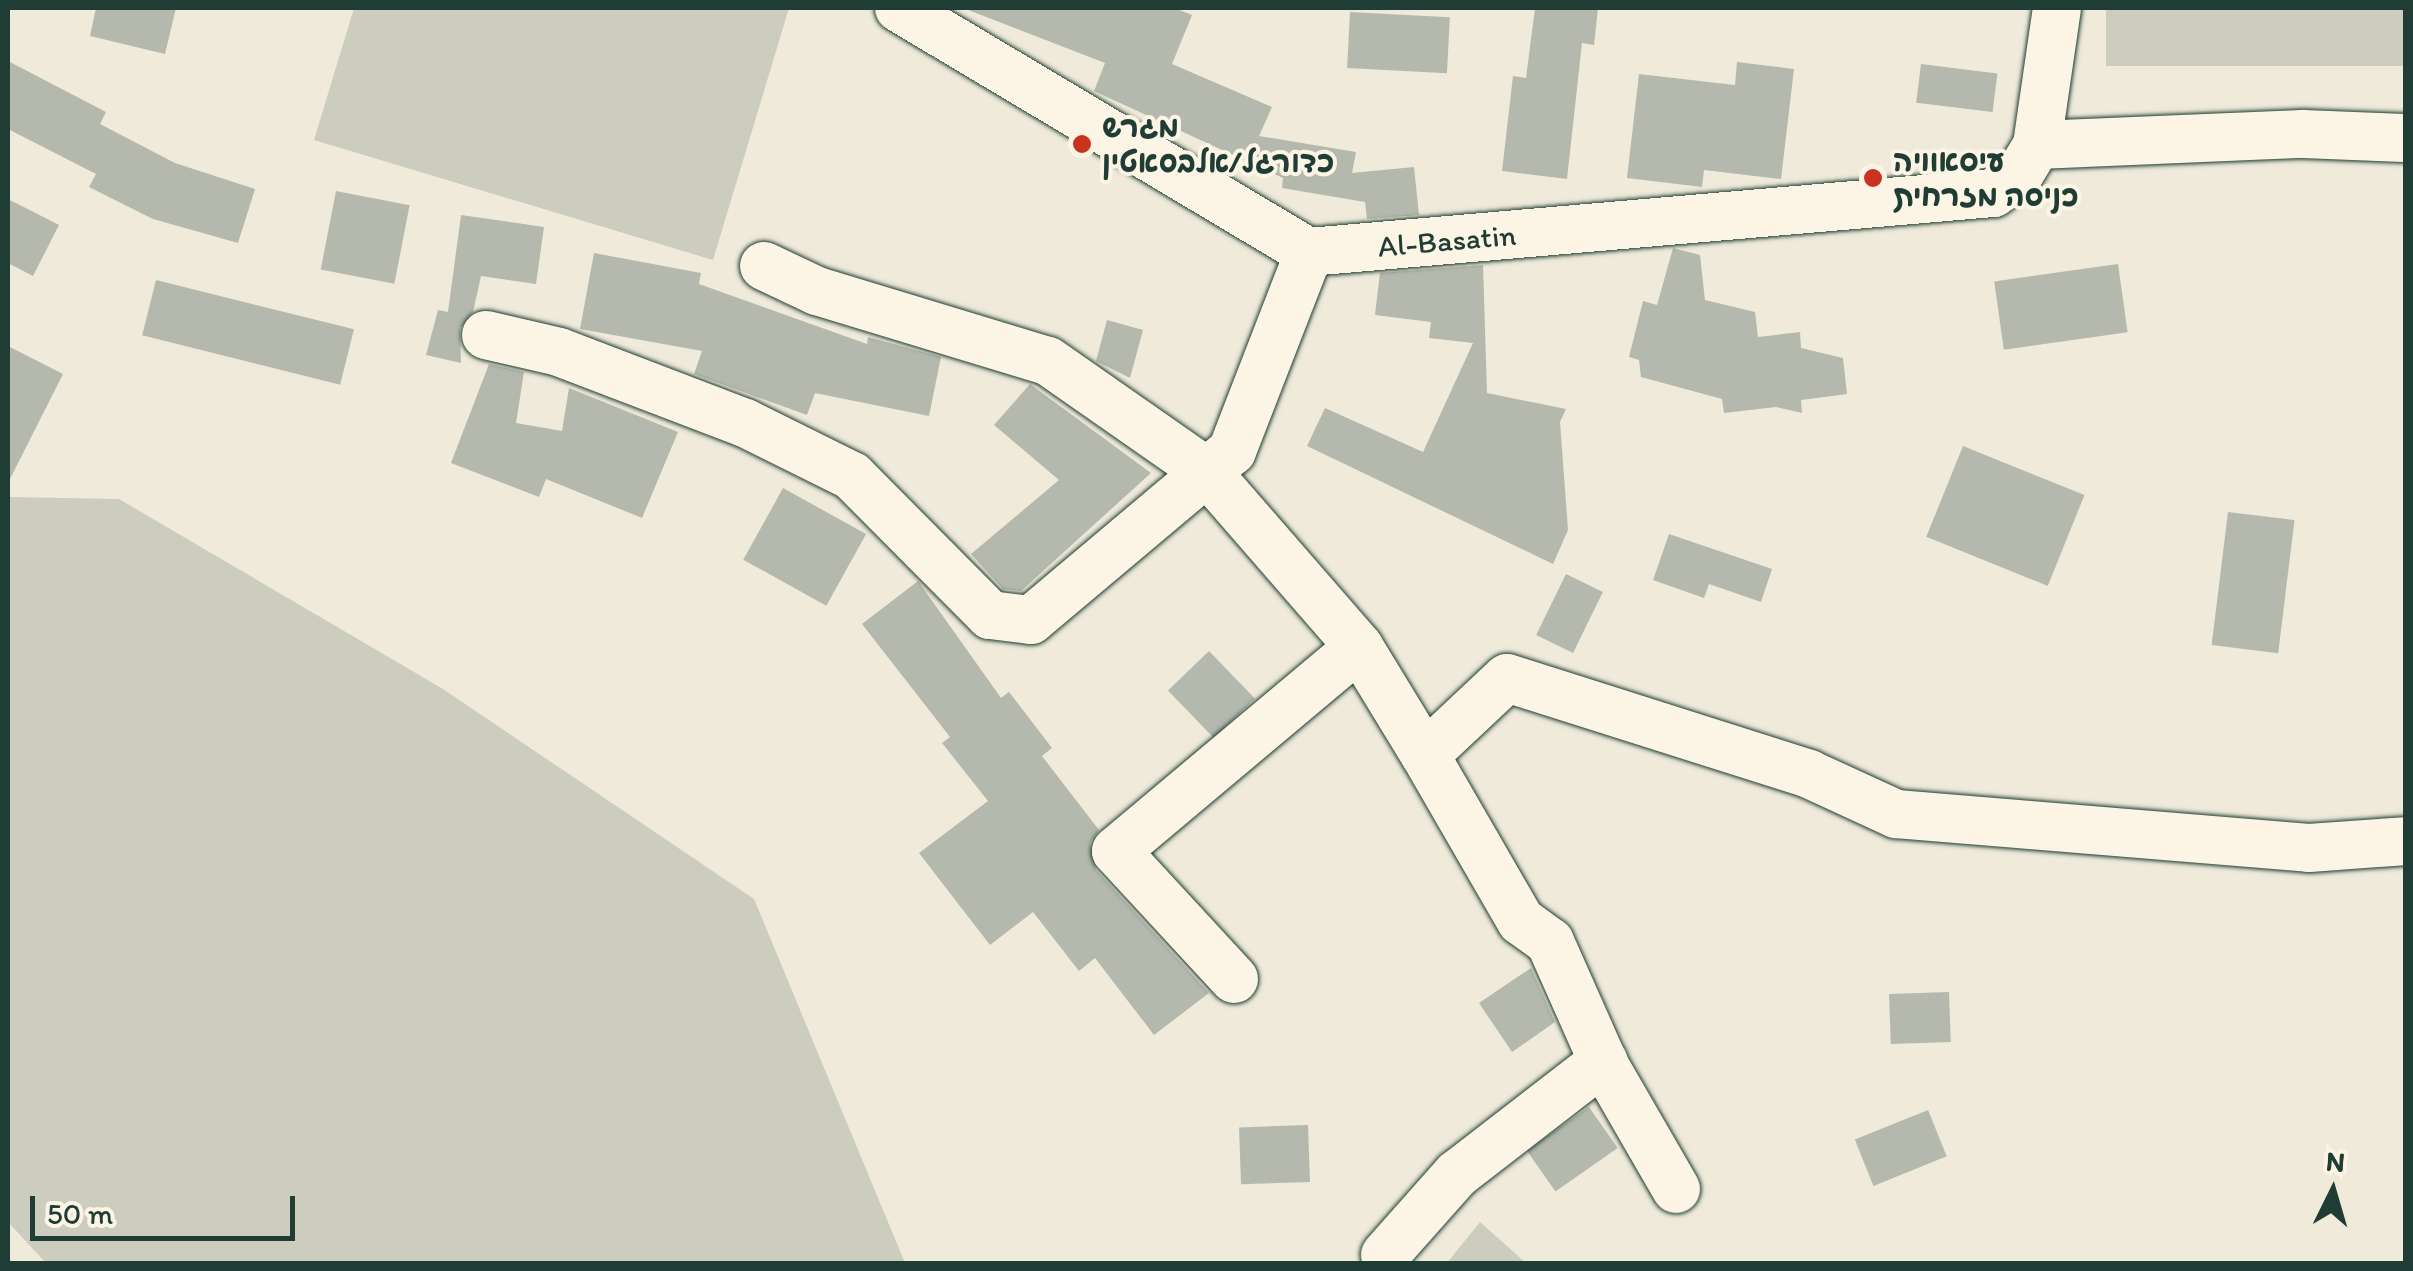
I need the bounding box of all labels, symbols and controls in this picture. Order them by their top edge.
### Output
place label: מגרש כדורגל/אלבסאטין [1102,109,1334,180]
marker: מגרש כדורגל/אלבסאטין [1071,133,1093,155]
place label: עיסאוויה כניסה מזרחית [1893,143,2078,214]
marker: עיסאוויה כניסה מזרחית [1862,167,1884,189]
street label: Al-Basatin [1376,217,1518,265]
north arrow [2283,1141,2383,1241]
text: N [2325,1143,2347,1179]
scale bar [35,1176,300,1238]
text: 50 m [47,1195,113,1232]

